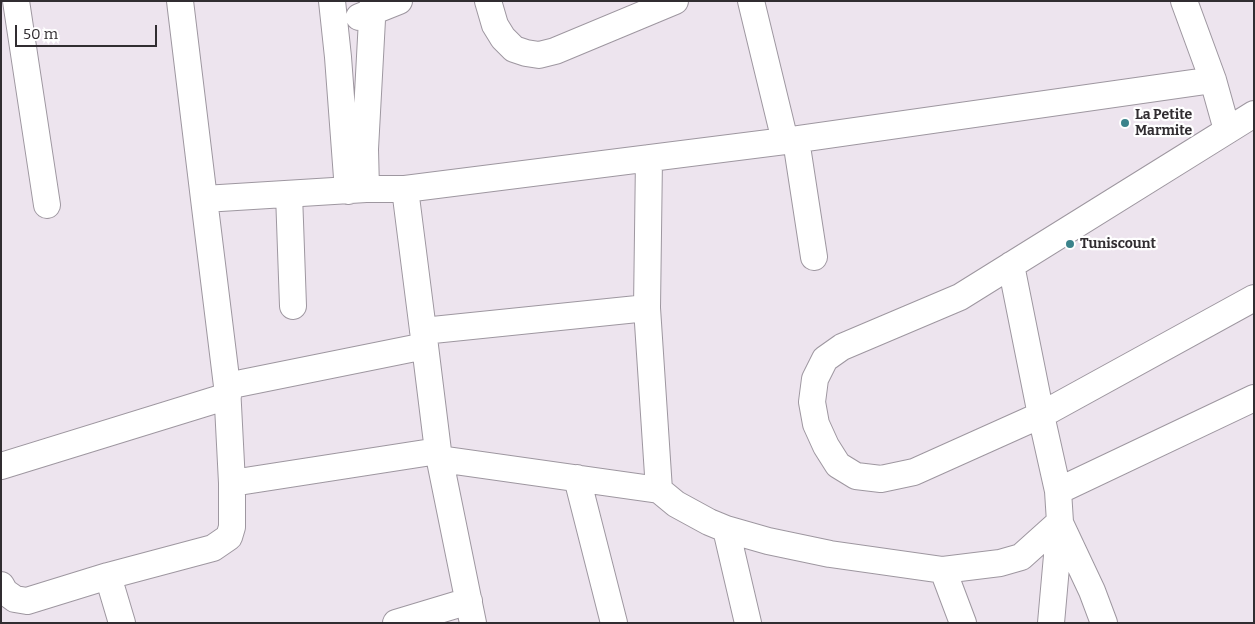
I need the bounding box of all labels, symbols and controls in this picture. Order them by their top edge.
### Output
scale bar [18,15,160,47]
text: 50 m [23,25,58,43]
place label: La Petite Marmite [1135,107,1192,140]
marker: La Petite Marmite [1119,117,1131,129]
place label: Tuniscount [1080,236,1156,252]
marker: Tuniscount [1064,238,1076,250]

